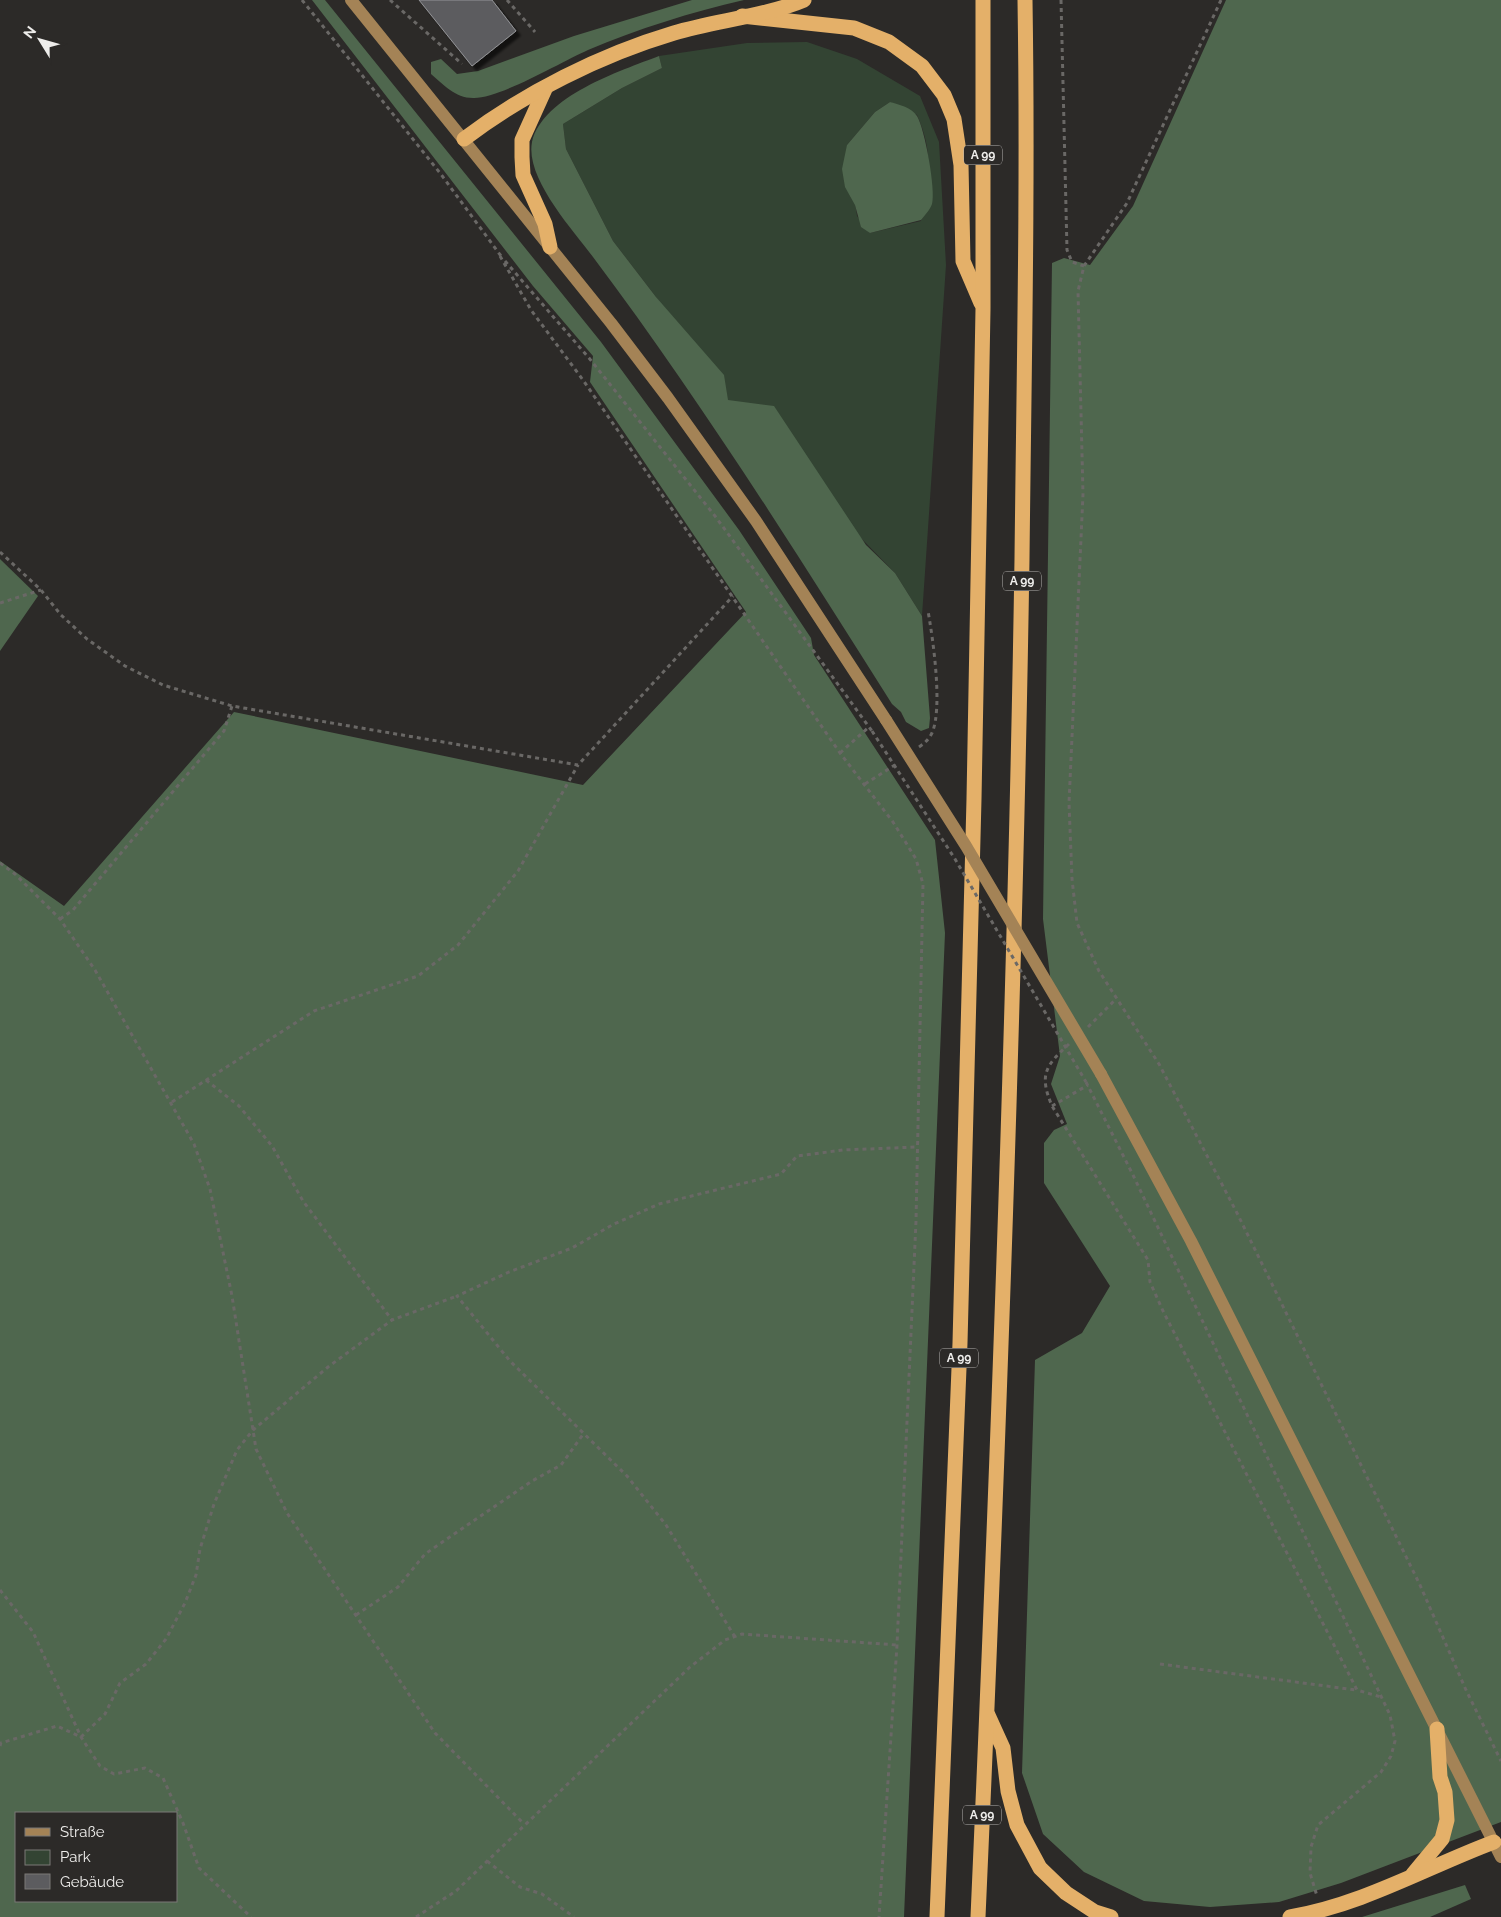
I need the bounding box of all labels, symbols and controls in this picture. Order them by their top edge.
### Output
north arrow [15,15,65,65]
text: N [20,23,39,41]
road number: A 99 [964,146,1002,164]
road number: A 99 [1003,572,1041,590]
road number: A 99 [940,1349,978,1368]
road number: A 99 [963,1806,1001,1824]
legend [15,1812,178,1902]
text: Straße [60,1823,105,1841]
text: Park [60,1848,91,1866]
text: Gebäude [60,1873,124,1891]

